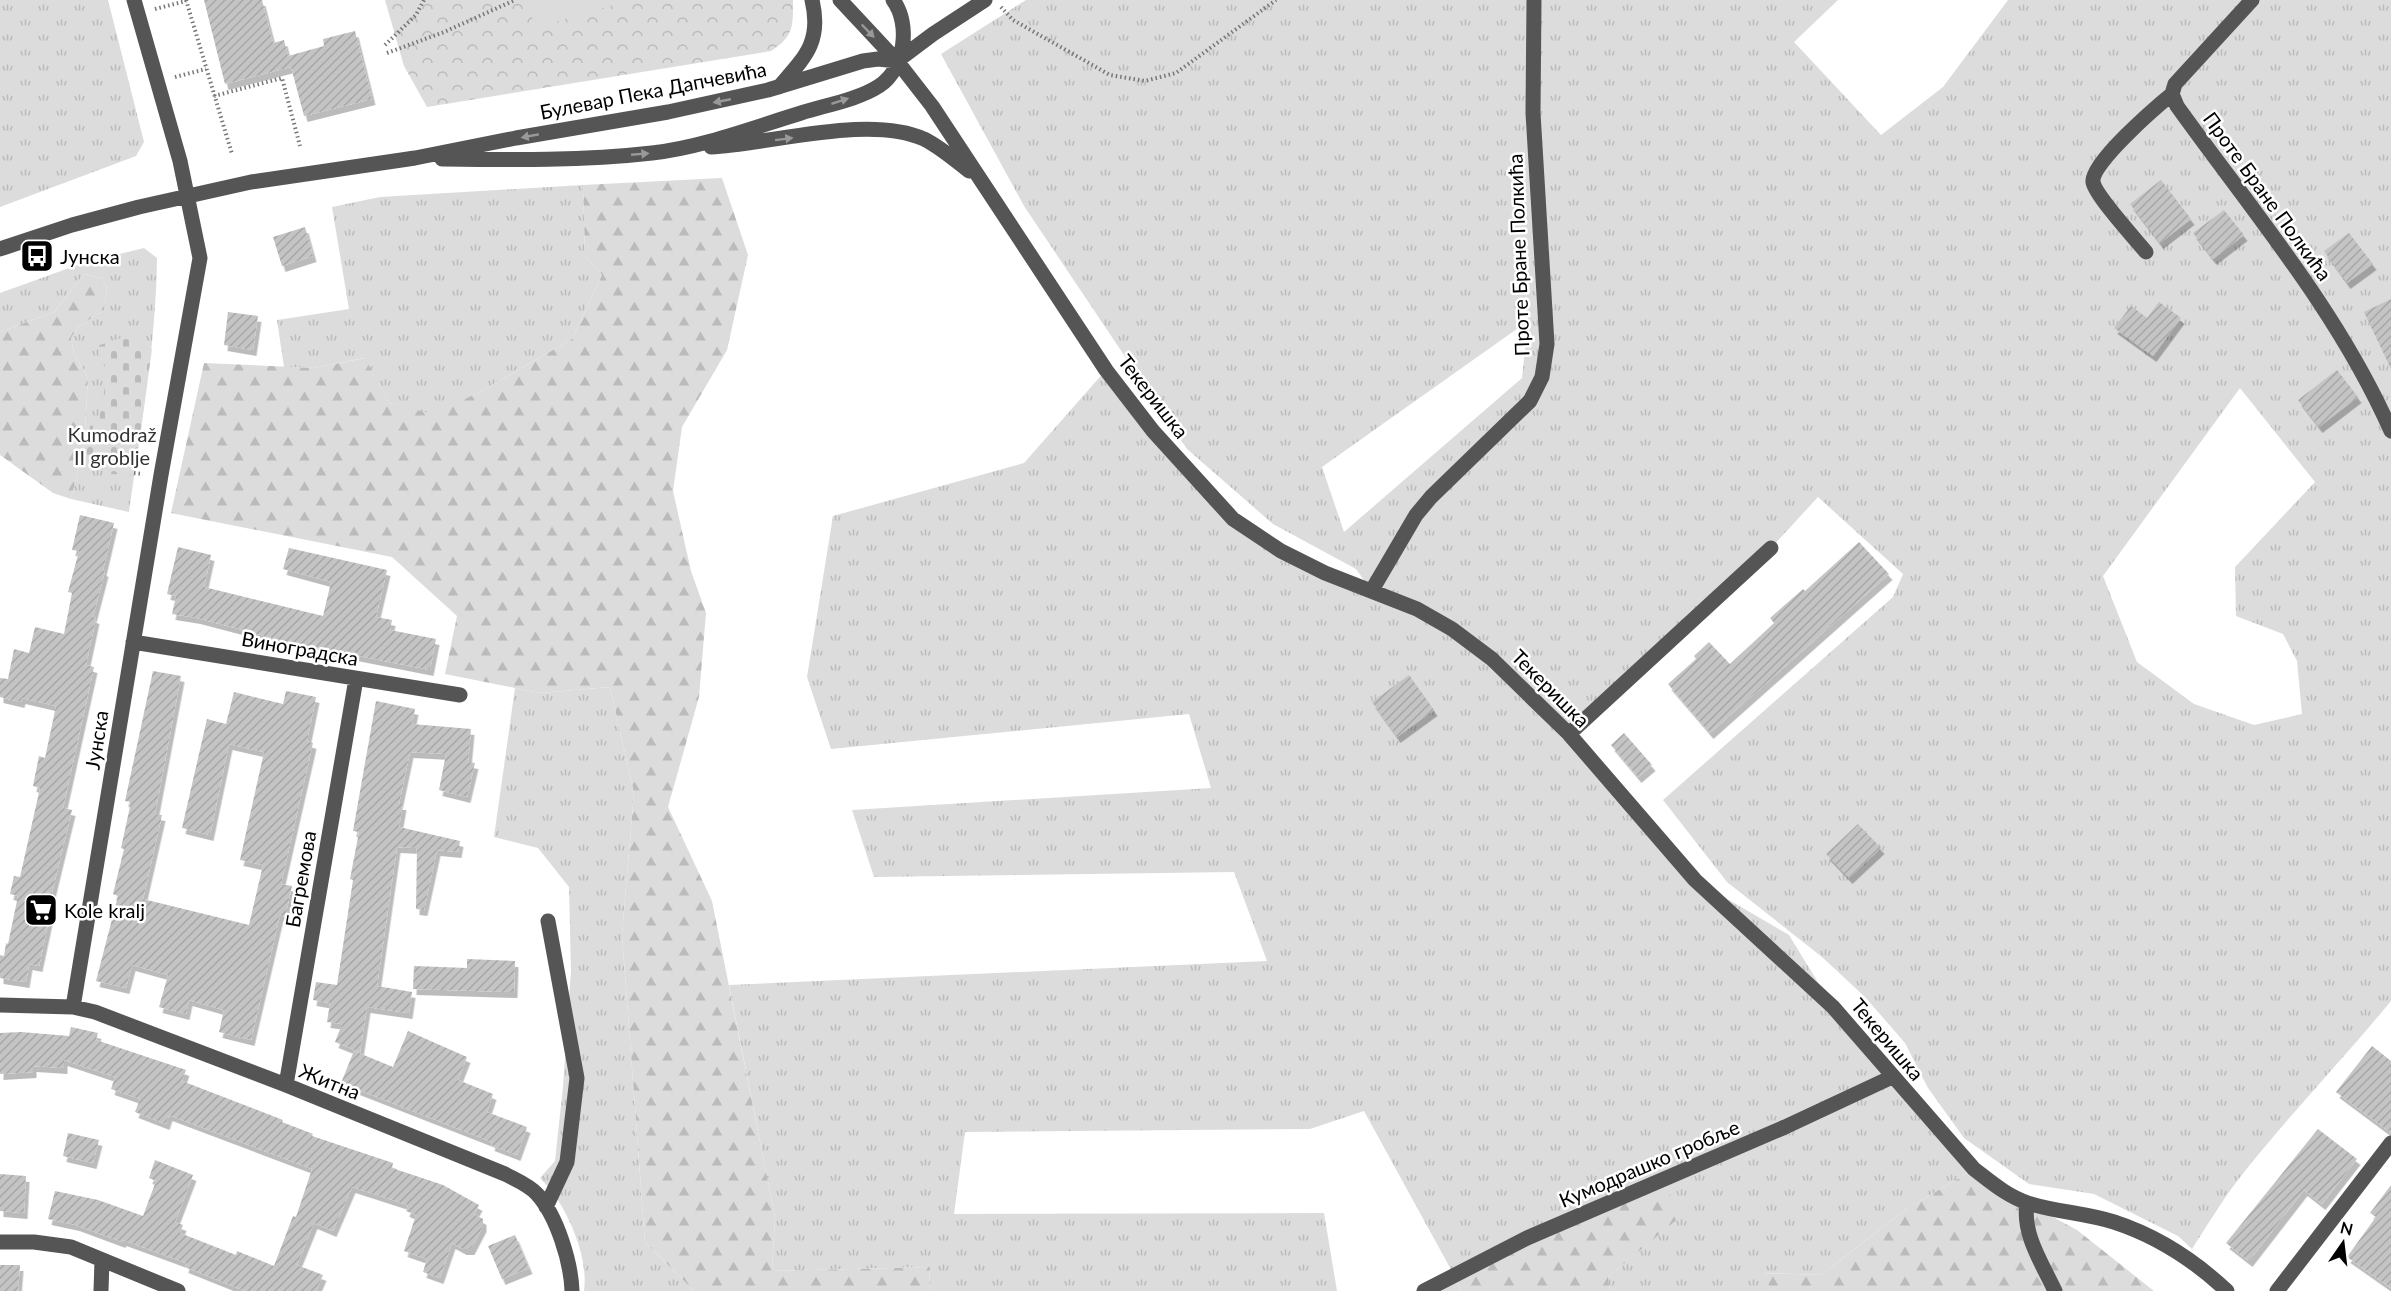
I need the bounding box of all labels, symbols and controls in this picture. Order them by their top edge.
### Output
one-way arrow [861,23,874,38]
street label: Булевар Пека Дапчевића [538,56,768,124]
one-way arrow [831,96,849,105]
one-way arrow [713,97,731,107]
street label: Проте Бране Полкића [2199,107,2337,285]
one-way arrow [520,131,539,140]
one-way arrow [774,134,793,143]
one-way arrow [631,149,650,159]
street label: Проте Бране Полкића [1502,153,1534,357]
bus stop icon: Јунска [19,238,55,274]
place label: Јунска [60,244,120,268]
street label: Текеришка [1114,349,1194,443]
park label: Kumodraž II groblje [68,422,156,469]
street label: Виноградска [240,626,360,670]
street label: Текеришка [1507,644,1595,732]
street label: Јунска [79,709,113,771]
street label: Багремова [280,829,320,929]
supermarket icon: Kole kralj [23,892,59,928]
place label: Kole kralj [64,898,145,922]
street label: Текеришка [1847,993,1929,1085]
street label: Житна [296,1058,364,1104]
street label: Кумодрашко гробље [1555,1114,1743,1212]
north arrow [2313,1213,2373,1273]
text: N [2338,1217,2355,1239]

